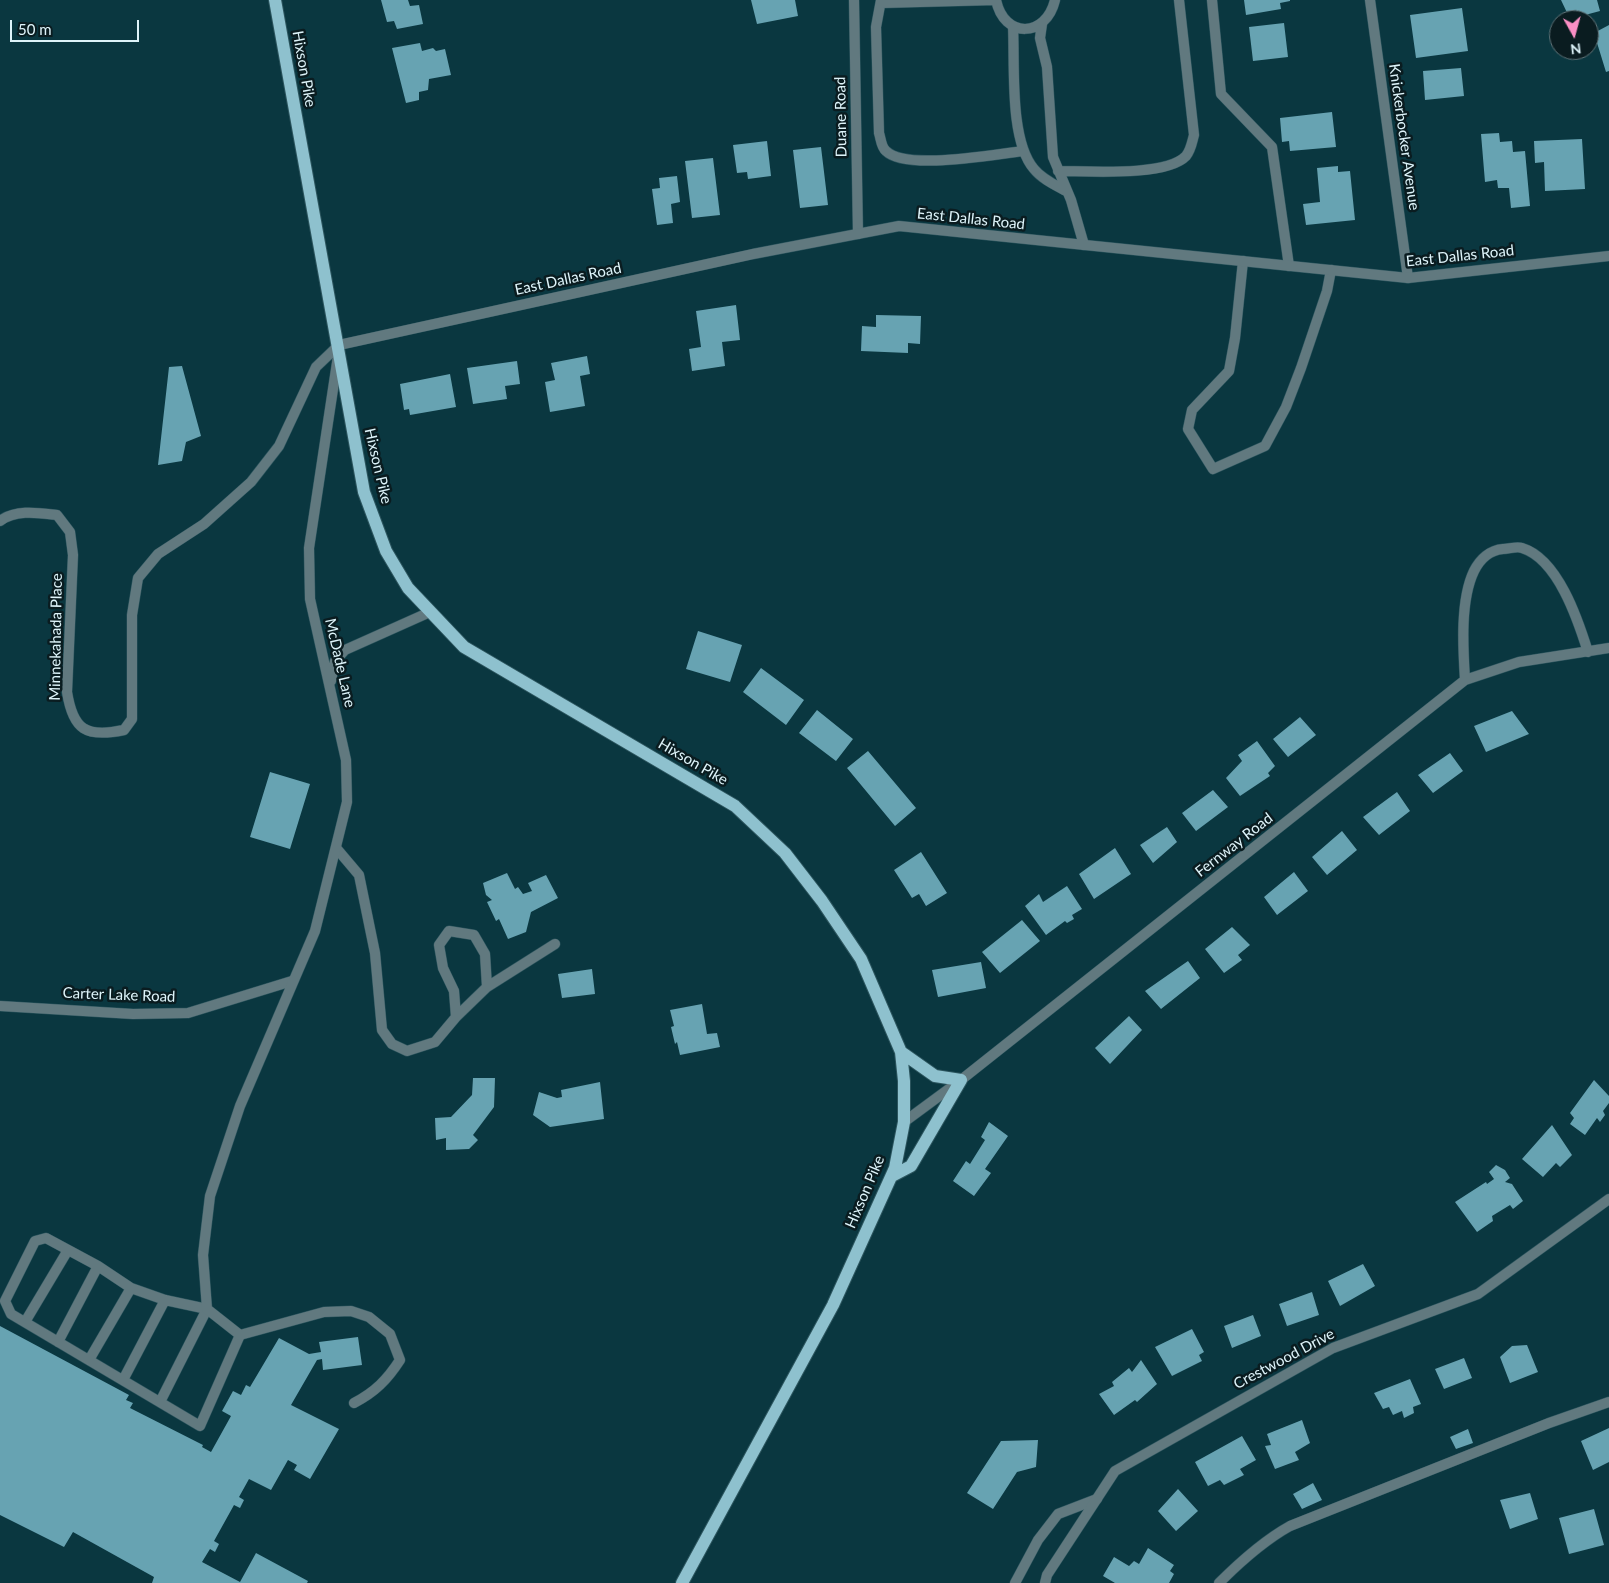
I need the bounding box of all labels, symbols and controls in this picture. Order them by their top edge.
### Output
scale bar [12,10,141,42]
north arrow [1549,10,1599,60]
text: 50 m [18,20,52,38]
street label: Hixson Pike [288,29,320,109]
text: N [1569,40,1582,58]
street label: Knickerbocker Avenue [1385,63,1423,211]
street label: Duane Road [831,77,851,157]
street label: East Dallas Road [916,204,1026,234]
street label: East Dallas Road [1405,241,1515,271]
street label: East Dallas Road [513,259,623,299]
street label: Hixson Pike [361,426,395,506]
street label: Minnekahada Place [46,573,66,701]
street label: McDade Lane [321,617,359,709]
street label: Hixson Pike [655,735,731,789]
street label: Fernway Road [1192,809,1276,881]
street label: Carter Lake Road [62,984,176,1006]
street label: Hixson Pike [842,1153,888,1231]
street label: Crestwood Drive [1231,1325,1337,1393]

